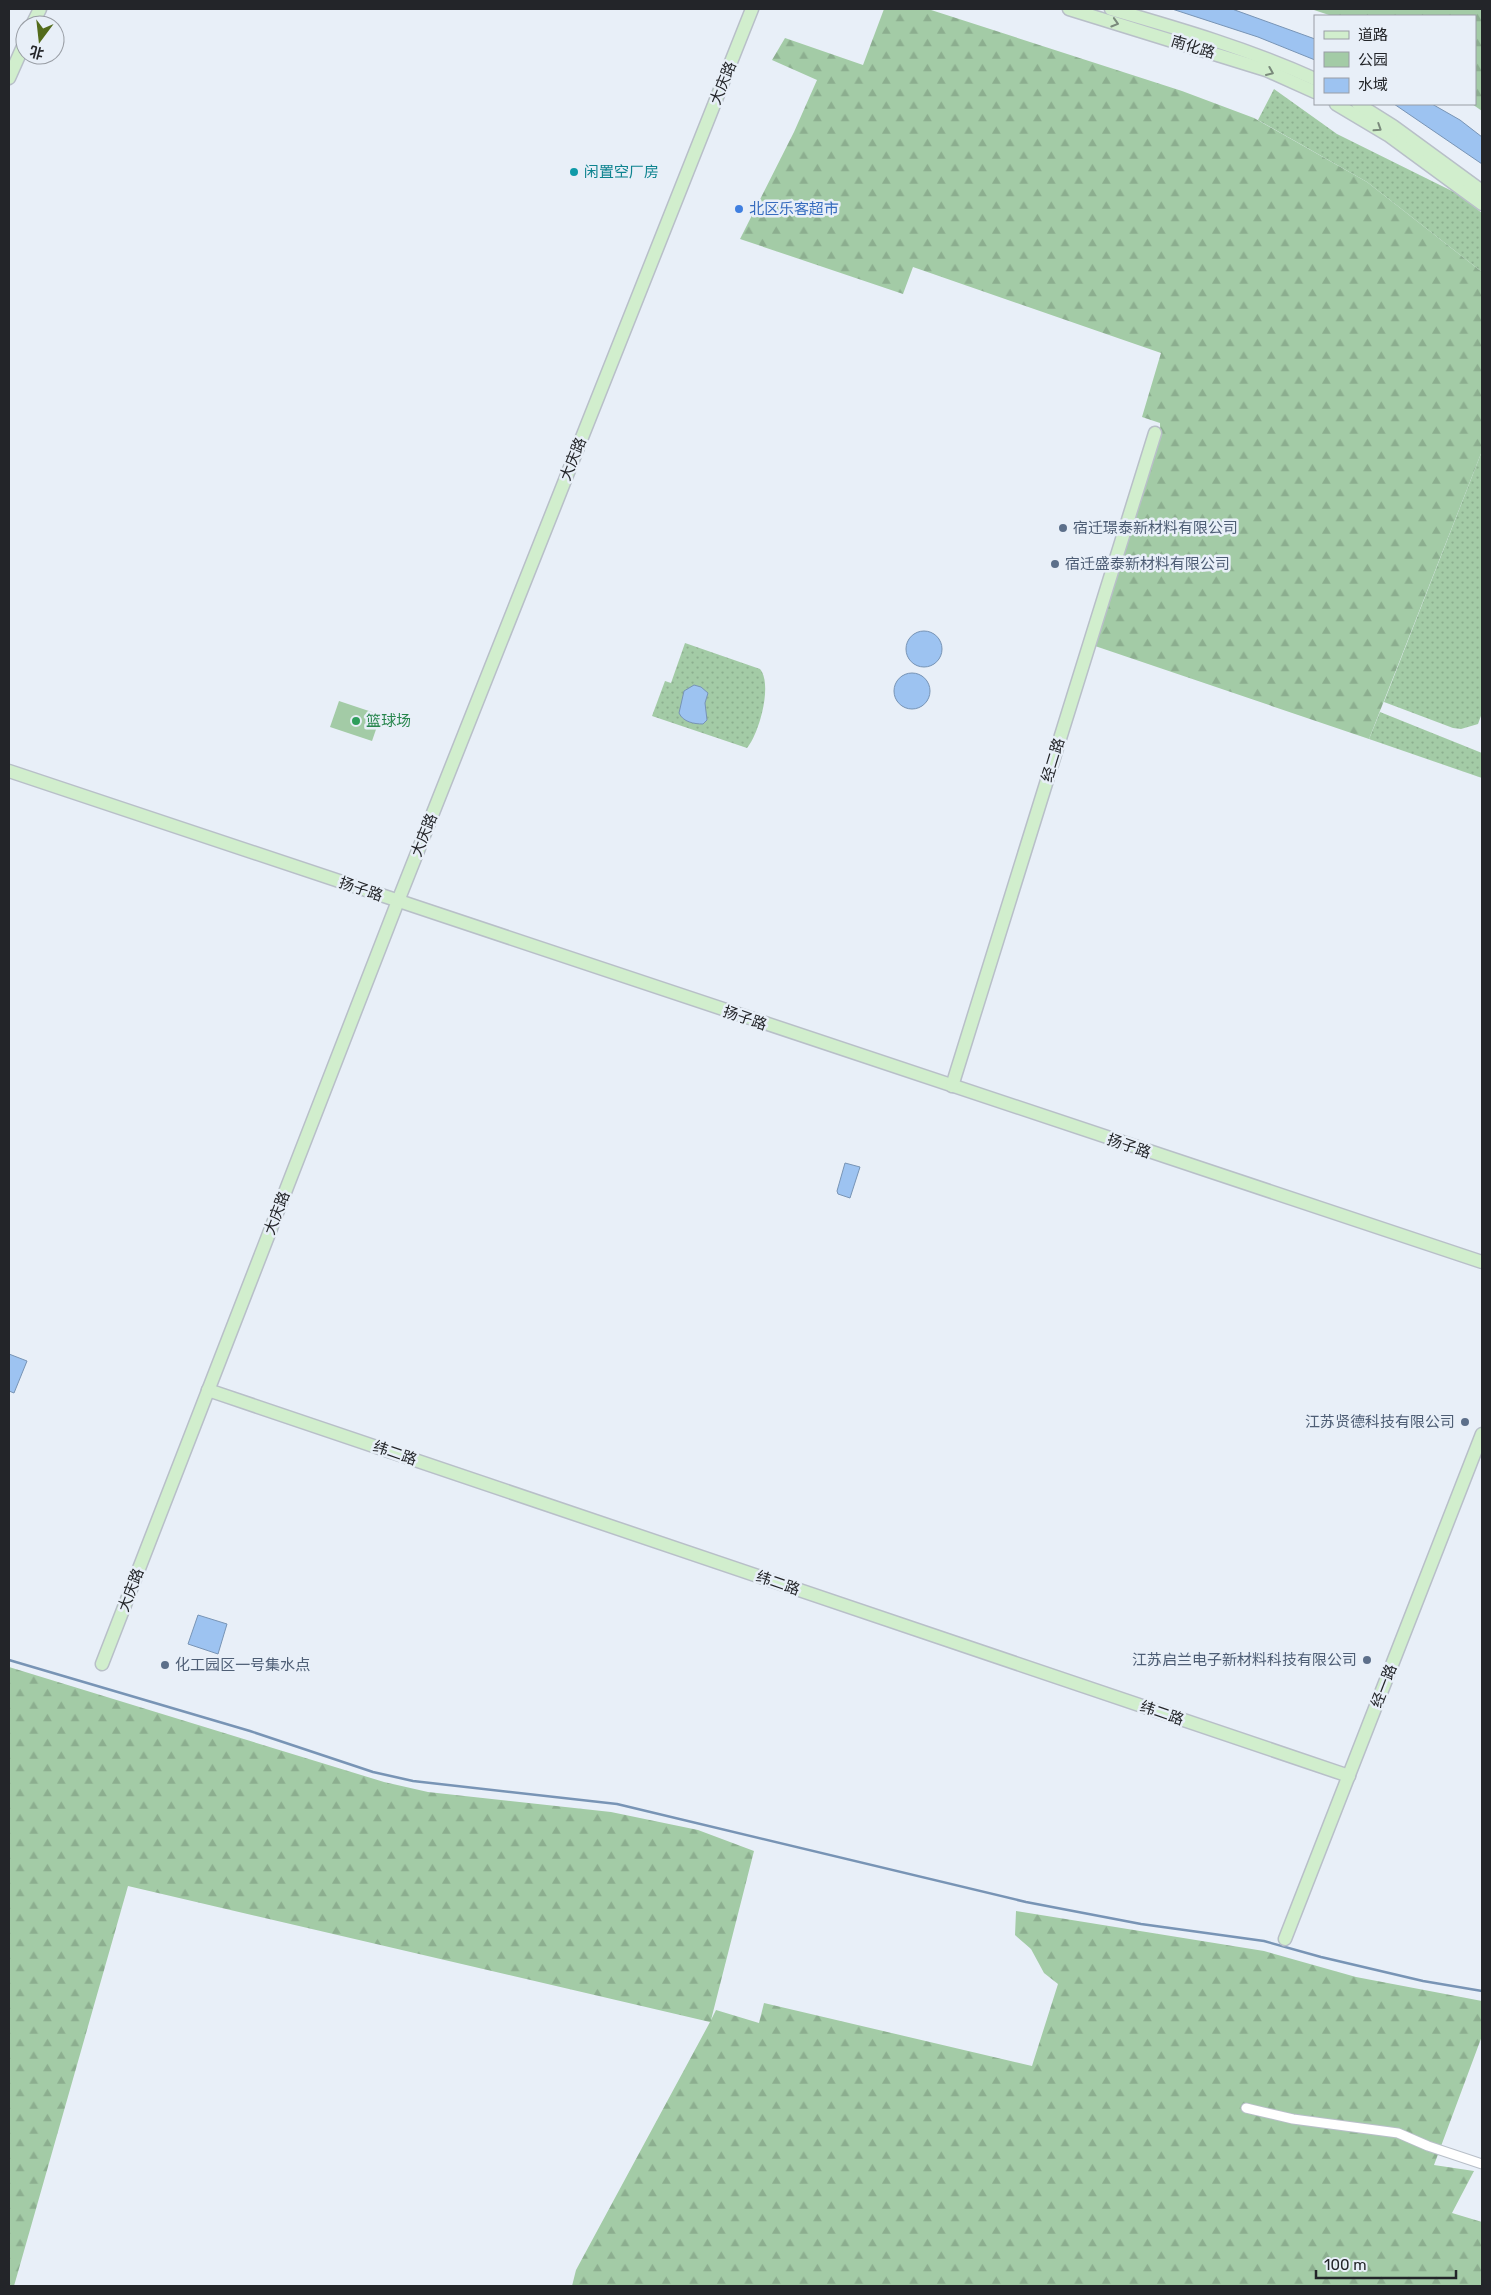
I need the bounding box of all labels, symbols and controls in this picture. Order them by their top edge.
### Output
north arrow [15,15,65,65]
legend [1314,15,1476,105]
one-way arrow [1111,17,1119,27]
text: 道路 [1358,26,1388,44]
street label: 南化路 [1169,32,1217,62]
text: 北 [28,42,46,62]
text: 公园 [1358,51,1388,69]
street label: 大庆路 [706,59,740,107]
one-way arrow [1265,66,1274,77]
text: 水域 [1358,76,1388,94]
one-way arrow [1372,122,1381,132]
place label: 闲置空厂房 [584,163,659,181]
marker: 闲置空厂房 [568,166,580,178]
place label: 北区乐客超市 [749,200,839,218]
marker: 北区乐客超市 [733,203,745,215]
street label: 大庆路 [556,435,590,483]
place label: 宿迁璟泰新材料有限公司 [1073,519,1238,537]
marker: 宿迁璟泰新材料有限公司 [1057,522,1069,534]
place label: 宿迁盛泰新材料有限公司 [1065,555,1230,573]
marker: 宿迁盛泰新材料有限公司 [1049,558,1061,570]
place label: 篮球场 [366,712,411,730]
marker: 篮球场 [350,715,362,727]
street label: 经二路 [1038,736,1068,784]
street label: 大庆路 [407,811,441,859]
street label: 扬子路 [337,873,385,905]
street label: 扬子路 [721,1002,769,1034]
street label: 扬子路 [1105,1130,1153,1162]
street label: 大庆路 [261,1189,293,1237]
place label: 江苏贤德科技有限公司 [1305,1413,1455,1431]
marker: 江苏贤德科技有限公司 [1459,1416,1471,1428]
street label: 纬二路 [371,1437,419,1469]
street label: 大庆路 [115,1566,147,1614]
street label: 纬二路 [754,1567,802,1599]
place label: 江苏启兰电子新材料科技有限公司 [1132,1651,1357,1669]
marker: 江苏启兰电子新材料科技有限公司 [1361,1654,1373,1666]
place label: 化工园区一号集水点 [175,1656,310,1674]
marker: 化工园区一号集水点 [159,1659,171,1671]
street label: 经一路 [1368,1662,1400,1710]
street label: 纬二路 [1138,1697,1186,1729]
scale bar [1316,2248,1456,2280]
text: 100 m [1324,2256,1366,2274]

